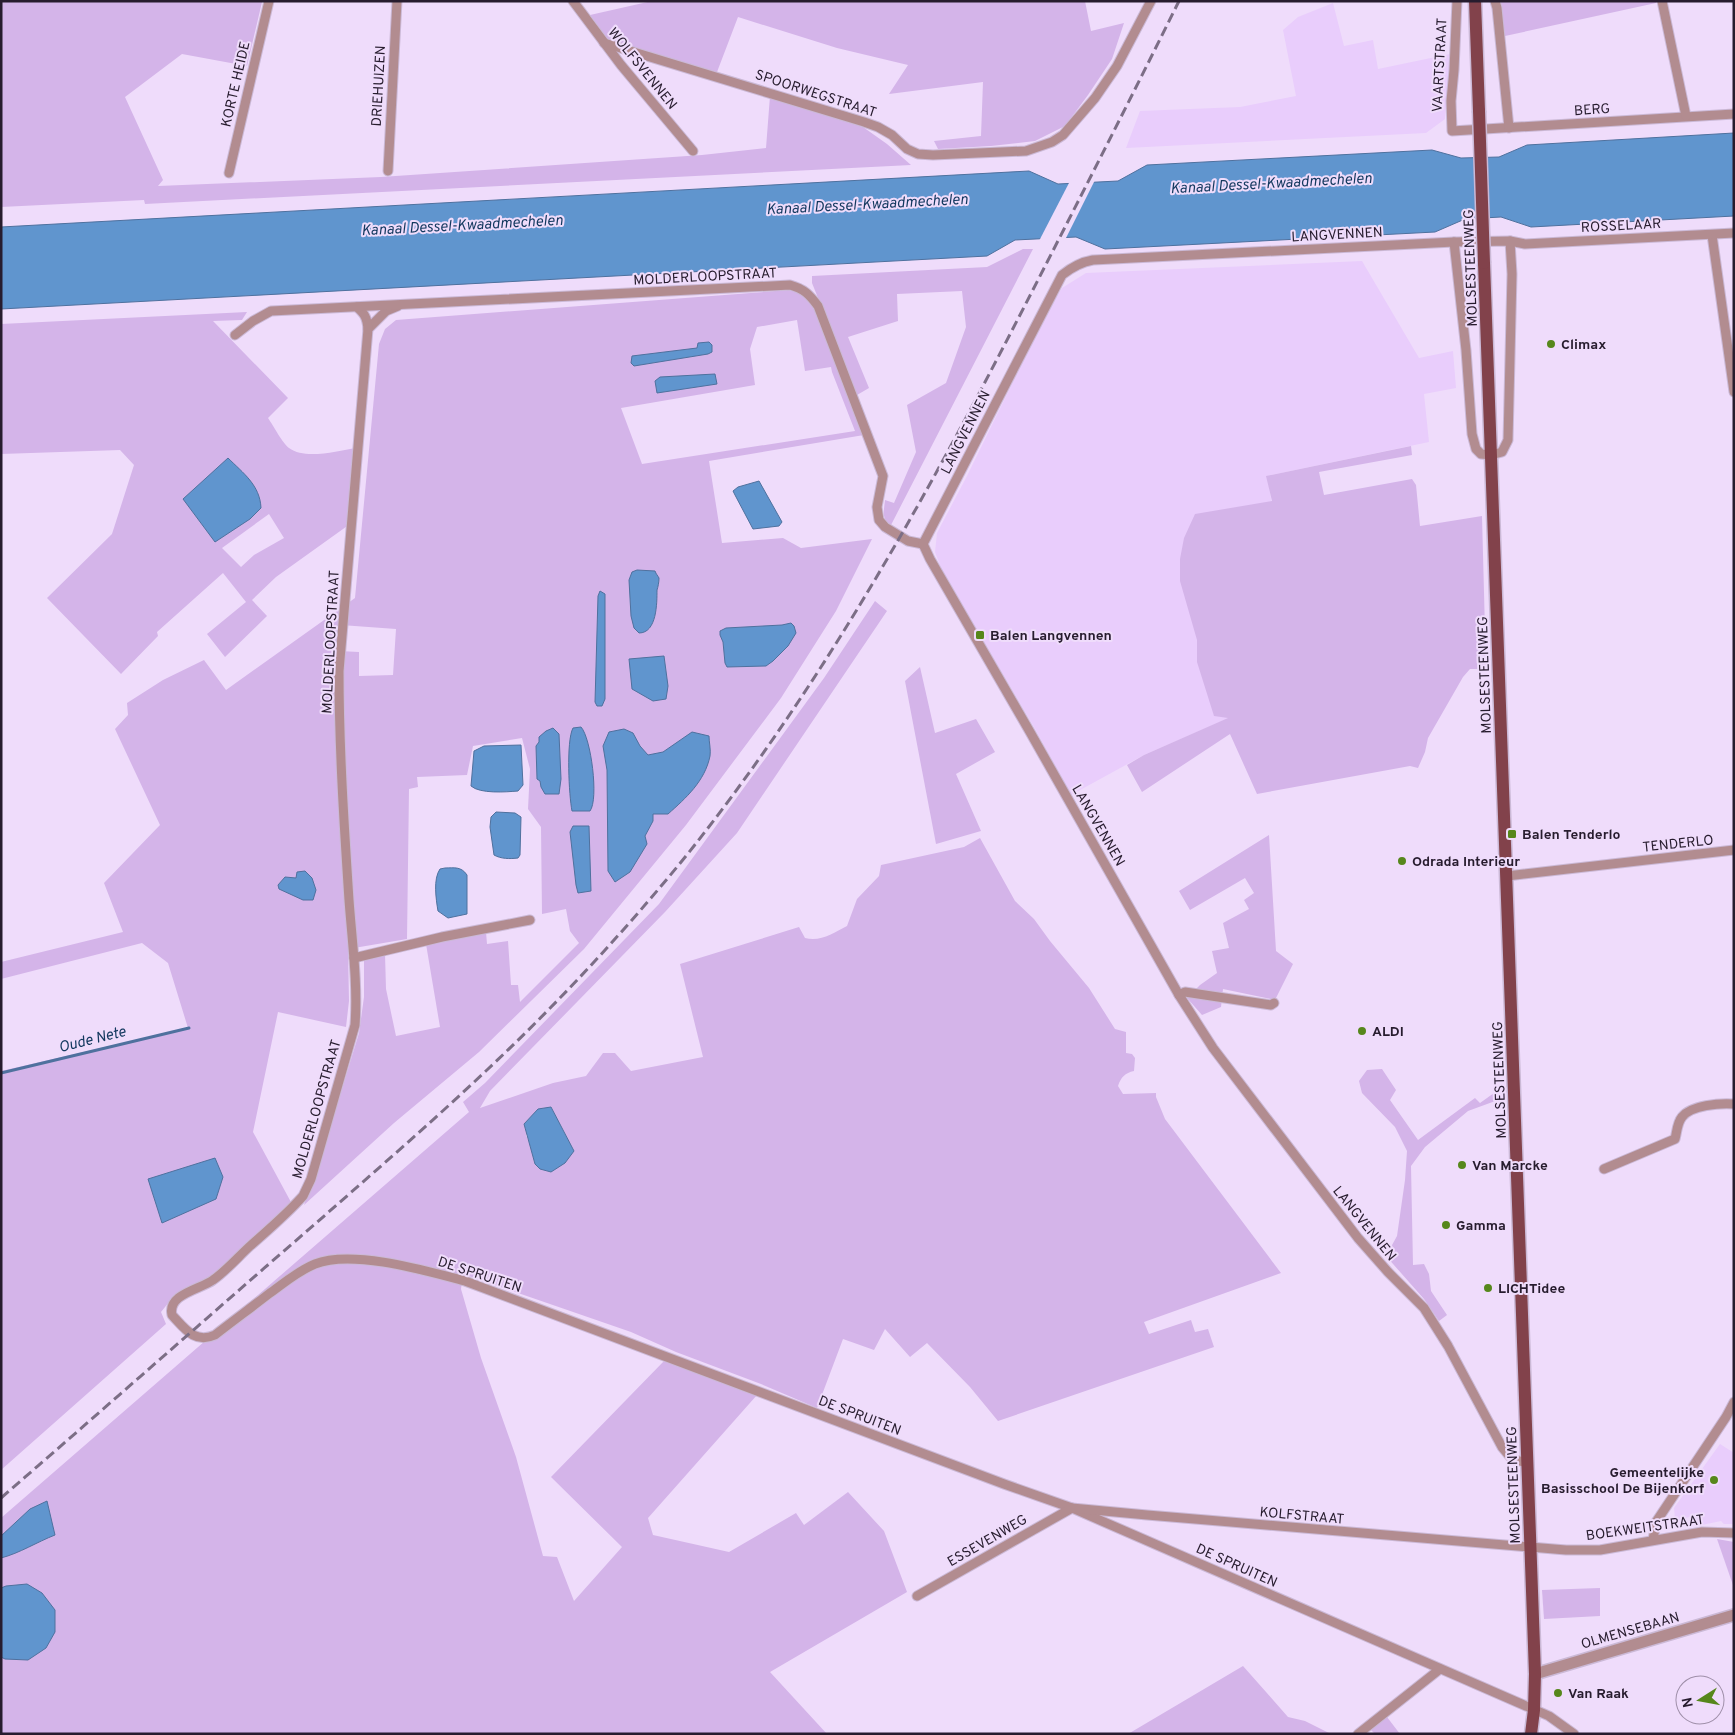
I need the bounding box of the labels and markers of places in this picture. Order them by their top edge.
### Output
place label: Climax [1561,337,1606,354]
marker: Climax [1545,338,1557,350]
place label: Balen Langvennen [990,628,1112,645]
marker: Balen Langvennen [974,629,986,641]
place label: Balen Tenderlo [1522,827,1620,844]
marker: Balen Tenderlo [1506,828,1518,840]
place label: Odrada Interieur [1412,854,1520,871]
marker: Odrada Interieur [1396,855,1408,867]
place label: ALDI [1372,1024,1404,1041]
marker: ALDI [1356,1025,1368,1037]
place label: Van Marcke [1472,1158,1548,1175]
marker: Van Marcke [1456,1159,1468,1171]
place label: Gamma [1456,1218,1506,1235]
marker: Gamma [1440,1219,1452,1231]
place label: LICHTidee [1498,1281,1565,1298]
marker: LICHTidee [1482,1282,1494,1294]
place label: Gemeentelijke Basisschool De Bijenkorf [1541,1465,1704,1498]
marker: Gemeentelijke Basisschool De Bijenkorf [1708,1474,1720,1486]
place label: Van Raak [1568,1686,1629,1703]
marker: Van Raak [1552,1687,1564,1699]

